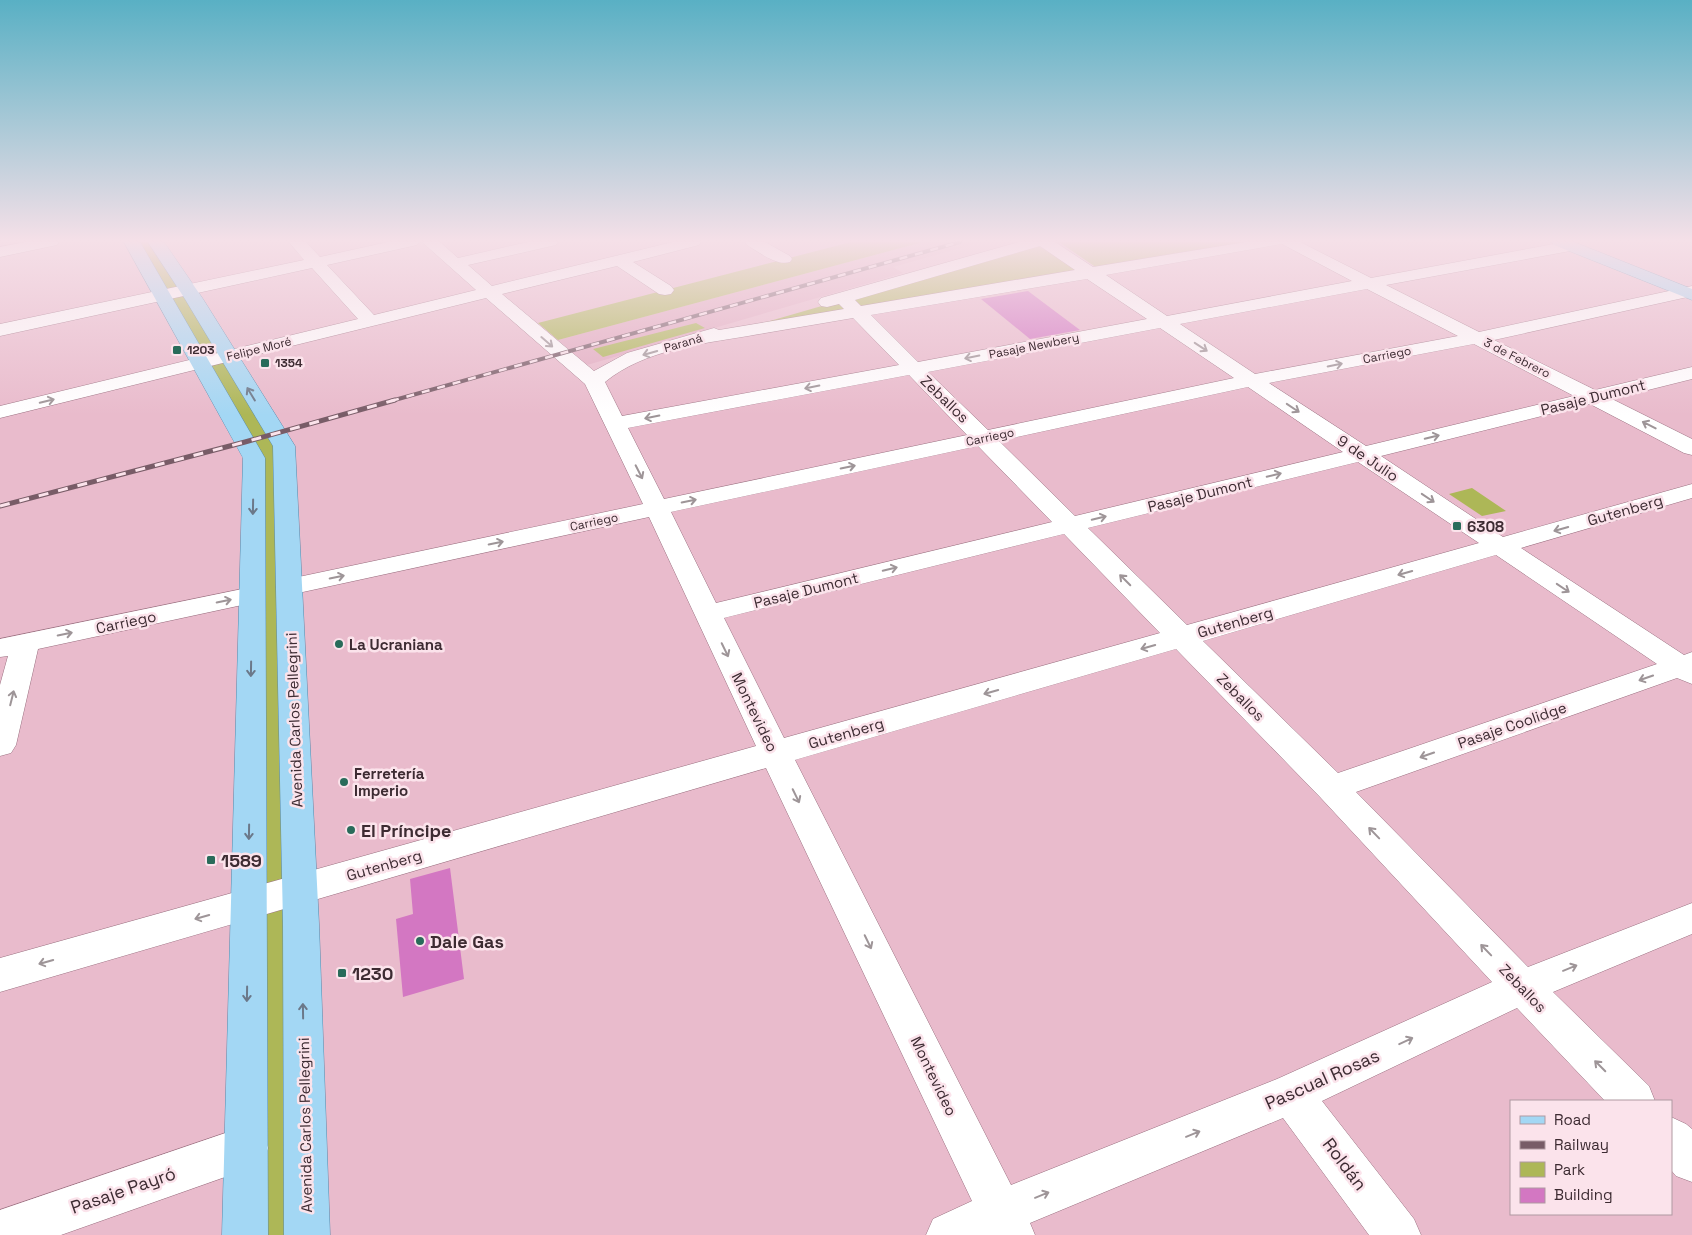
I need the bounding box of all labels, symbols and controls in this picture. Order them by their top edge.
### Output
street label: Pasaje Newbery [988,329,1080,363]
street label: Paraná [662,330,704,356]
street label: Felipe Moré [225,333,293,365]
street label: 3 de Febrero [1481,334,1553,382]
one-way arrow [541,336,554,347]
place label: 1203 [187,342,215,358]
one-way arrow [1194,342,1208,352]
street label: Carriego [1362,342,1412,368]
marker: 1203 [171,344,183,356]
one-way arrow [642,348,658,358]
one-way arrow [964,353,980,363]
place label: 1354 [275,355,303,371]
marker: 1354 [259,357,271,369]
one-way arrow [1326,359,1342,369]
street label: Zeballos [917,371,973,427]
street label: Pasaje Dumont [1539,375,1648,419]
one-way arrow [805,383,821,392]
one-way arrow [246,388,256,402]
one-way arrow [39,395,55,405]
one-way arrow [1286,403,1300,413]
one-way arrow [645,412,661,422]
one-way arrow [1641,420,1656,430]
street label: Carriego [964,424,1016,450]
street label: 9 de Julio [1334,431,1402,485]
one-way arrow [1424,432,1440,441]
one-way arrow [839,462,855,471]
one-way arrow [635,464,644,479]
one-way arrow [1266,470,1282,479]
street label: Pasaje Dumont [1146,472,1255,516]
street label: Gutenberg [1585,490,1665,530]
one-way arrow [1421,493,1435,503]
one-way arrow [680,496,696,505]
one-way arrow [248,498,258,514]
street label: Carriego [568,509,620,535]
one-way arrow [1091,513,1107,522]
place label: 6308 [1467,517,1504,536]
marker: 6308 [1451,520,1463,532]
one-way arrow [1553,524,1569,534]
one-way arrow [487,538,503,547]
one-way arrow [882,564,898,573]
street label: Pasaje Dumont [752,568,861,612]
one-way arrow [1397,569,1413,579]
one-way arrow [328,572,344,581]
one-way arrow [1118,574,1131,586]
one-way arrow [1556,583,1570,594]
one-way arrow [215,596,231,605]
street label: Gutenberg [1195,602,1275,642]
street label: Carriego [94,606,158,638]
one-way arrow [56,629,72,639]
street label: Avenida Carlos Pellegrini [281,632,307,808]
place label: La Ucraniana [349,635,443,654]
marker: La Ucraniana [333,638,345,650]
one-way arrow [720,642,730,657]
one-way arrow [1140,643,1156,652]
one-way arrow [247,661,256,677]
street label: Montevideo [728,669,782,755]
street label: Zeballos [1213,669,1269,725]
one-way arrow [1638,674,1654,684]
one-way arrow [984,687,1000,697]
one-way arrow [8,690,17,706]
street label: Pasaje Coolidge [1455,697,1569,753]
street label: Gutenberg [806,713,886,753]
one-way arrow [1419,751,1435,760]
place label: Ferretería Imperio [354,764,425,800]
marker: Ferretería Imperio [338,776,350,788]
one-way arrow [792,788,801,803]
place label: El Príncipe [361,819,451,842]
one-way arrow [244,823,254,839]
marker: El Príncipe [345,824,357,836]
one-way arrow [1368,826,1380,839]
street label: Gutenberg [344,845,424,885]
place label: 1589 [221,849,262,872]
marker: 1589 [205,854,217,866]
one-way arrow [195,912,211,922]
place label: Dale Gas [430,930,504,953]
one-way arrow [863,934,873,949]
marker: Dale Gas [414,935,426,947]
one-way arrow [1480,944,1492,956]
one-way arrow [39,957,55,967]
street label: Zeballos [1495,960,1551,1016]
place label: 1230 [352,962,393,985]
one-way arrow [1562,962,1577,972]
marker: 1230 [336,967,348,979]
one-way arrow [243,986,252,1002]
one-way arrow [298,1004,307,1020]
street label: Montevideo [907,1033,961,1119]
one-way arrow [1398,1035,1413,1045]
street label: Avenida Carlos Pellegrini [294,1037,316,1213]
street label: Pascual Rosas [1261,1043,1383,1115]
one-way arrow [1594,1060,1606,1073]
legend [1510,1100,1672,1215]
text: Road [1554,1110,1591,1129]
one-way arrow [1185,1128,1200,1138]
street label: Roldán [1318,1133,1372,1195]
text: Railway [1554,1135,1609,1154]
text: Park [1554,1160,1585,1179]
street label: Pasaje Payró [67,1161,179,1219]
text: Building [1554,1185,1613,1204]
one-way arrow [1034,1190,1049,1199]

